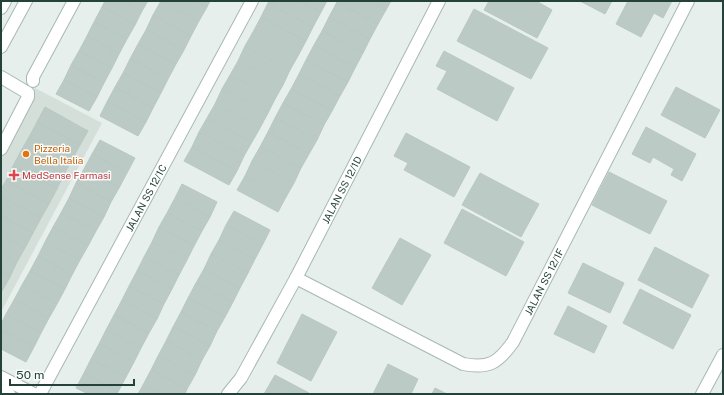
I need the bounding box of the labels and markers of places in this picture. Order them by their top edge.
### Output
place label: Pizzeria Bella Italia [34,142,83,166]
marker: Pizzeria Bella Italia [21,149,31,159]
place label: MedSense Farmasi [22,169,111,181]
marker: MedSense Farmasi [9,170,19,180]

